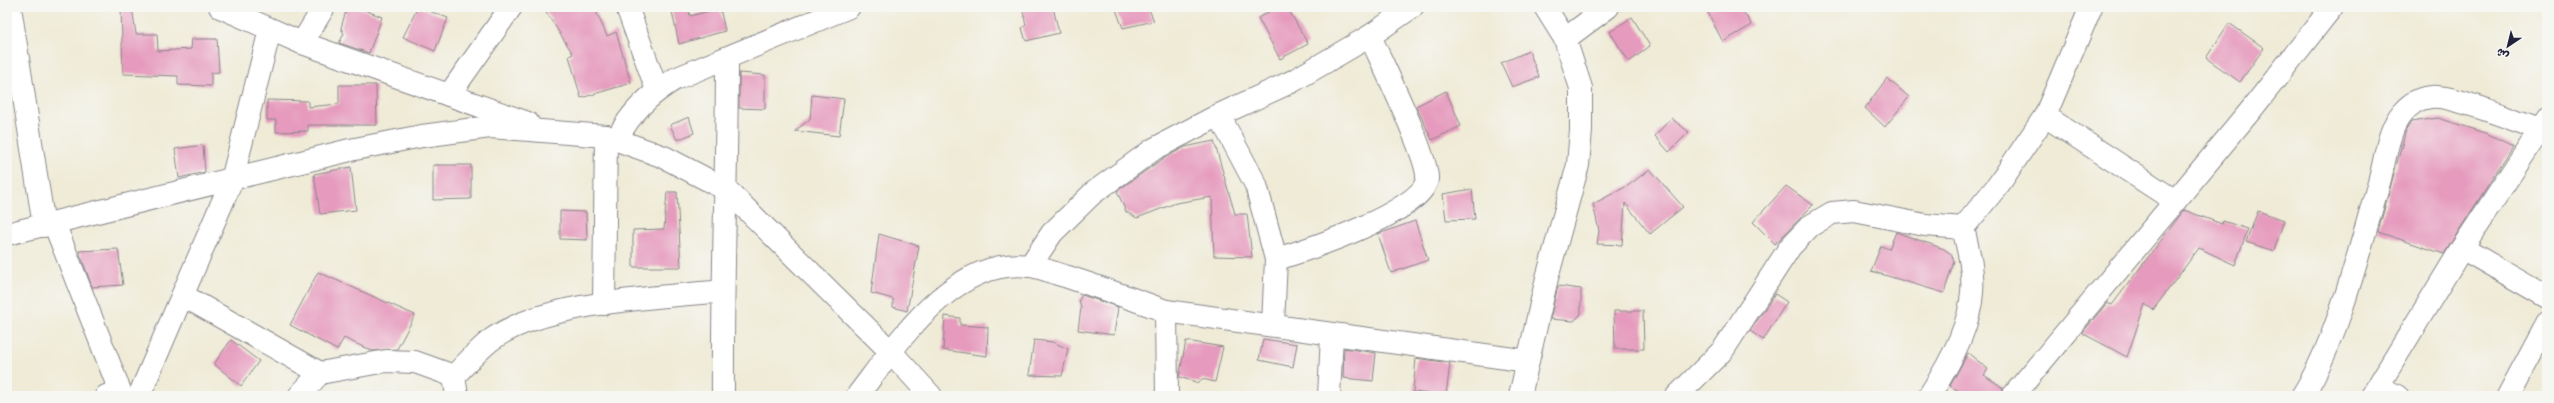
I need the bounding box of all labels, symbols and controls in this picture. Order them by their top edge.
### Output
north arrow [2488,26,2528,66]
text: ش [2494,45,2511,63]

